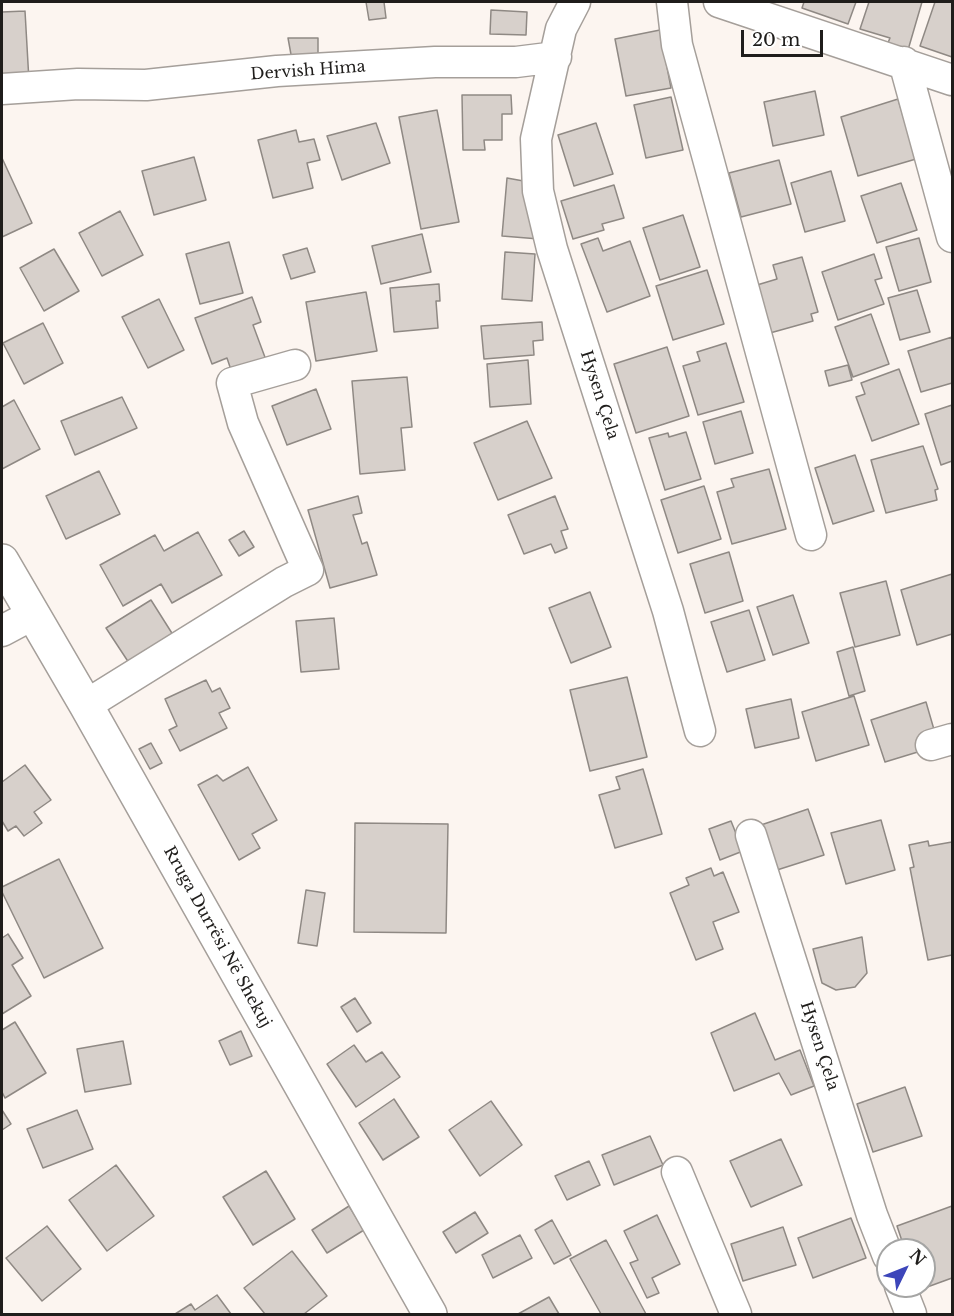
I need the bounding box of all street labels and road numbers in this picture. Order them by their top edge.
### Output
street label: Dervish Hima [250,57,366,85]
street label: Hysen Çela [576,348,622,442]
street label: Rruga Durrësi Në Shekuj [159,843,275,1031]
street label: Hysen Çela [796,999,842,1093]

